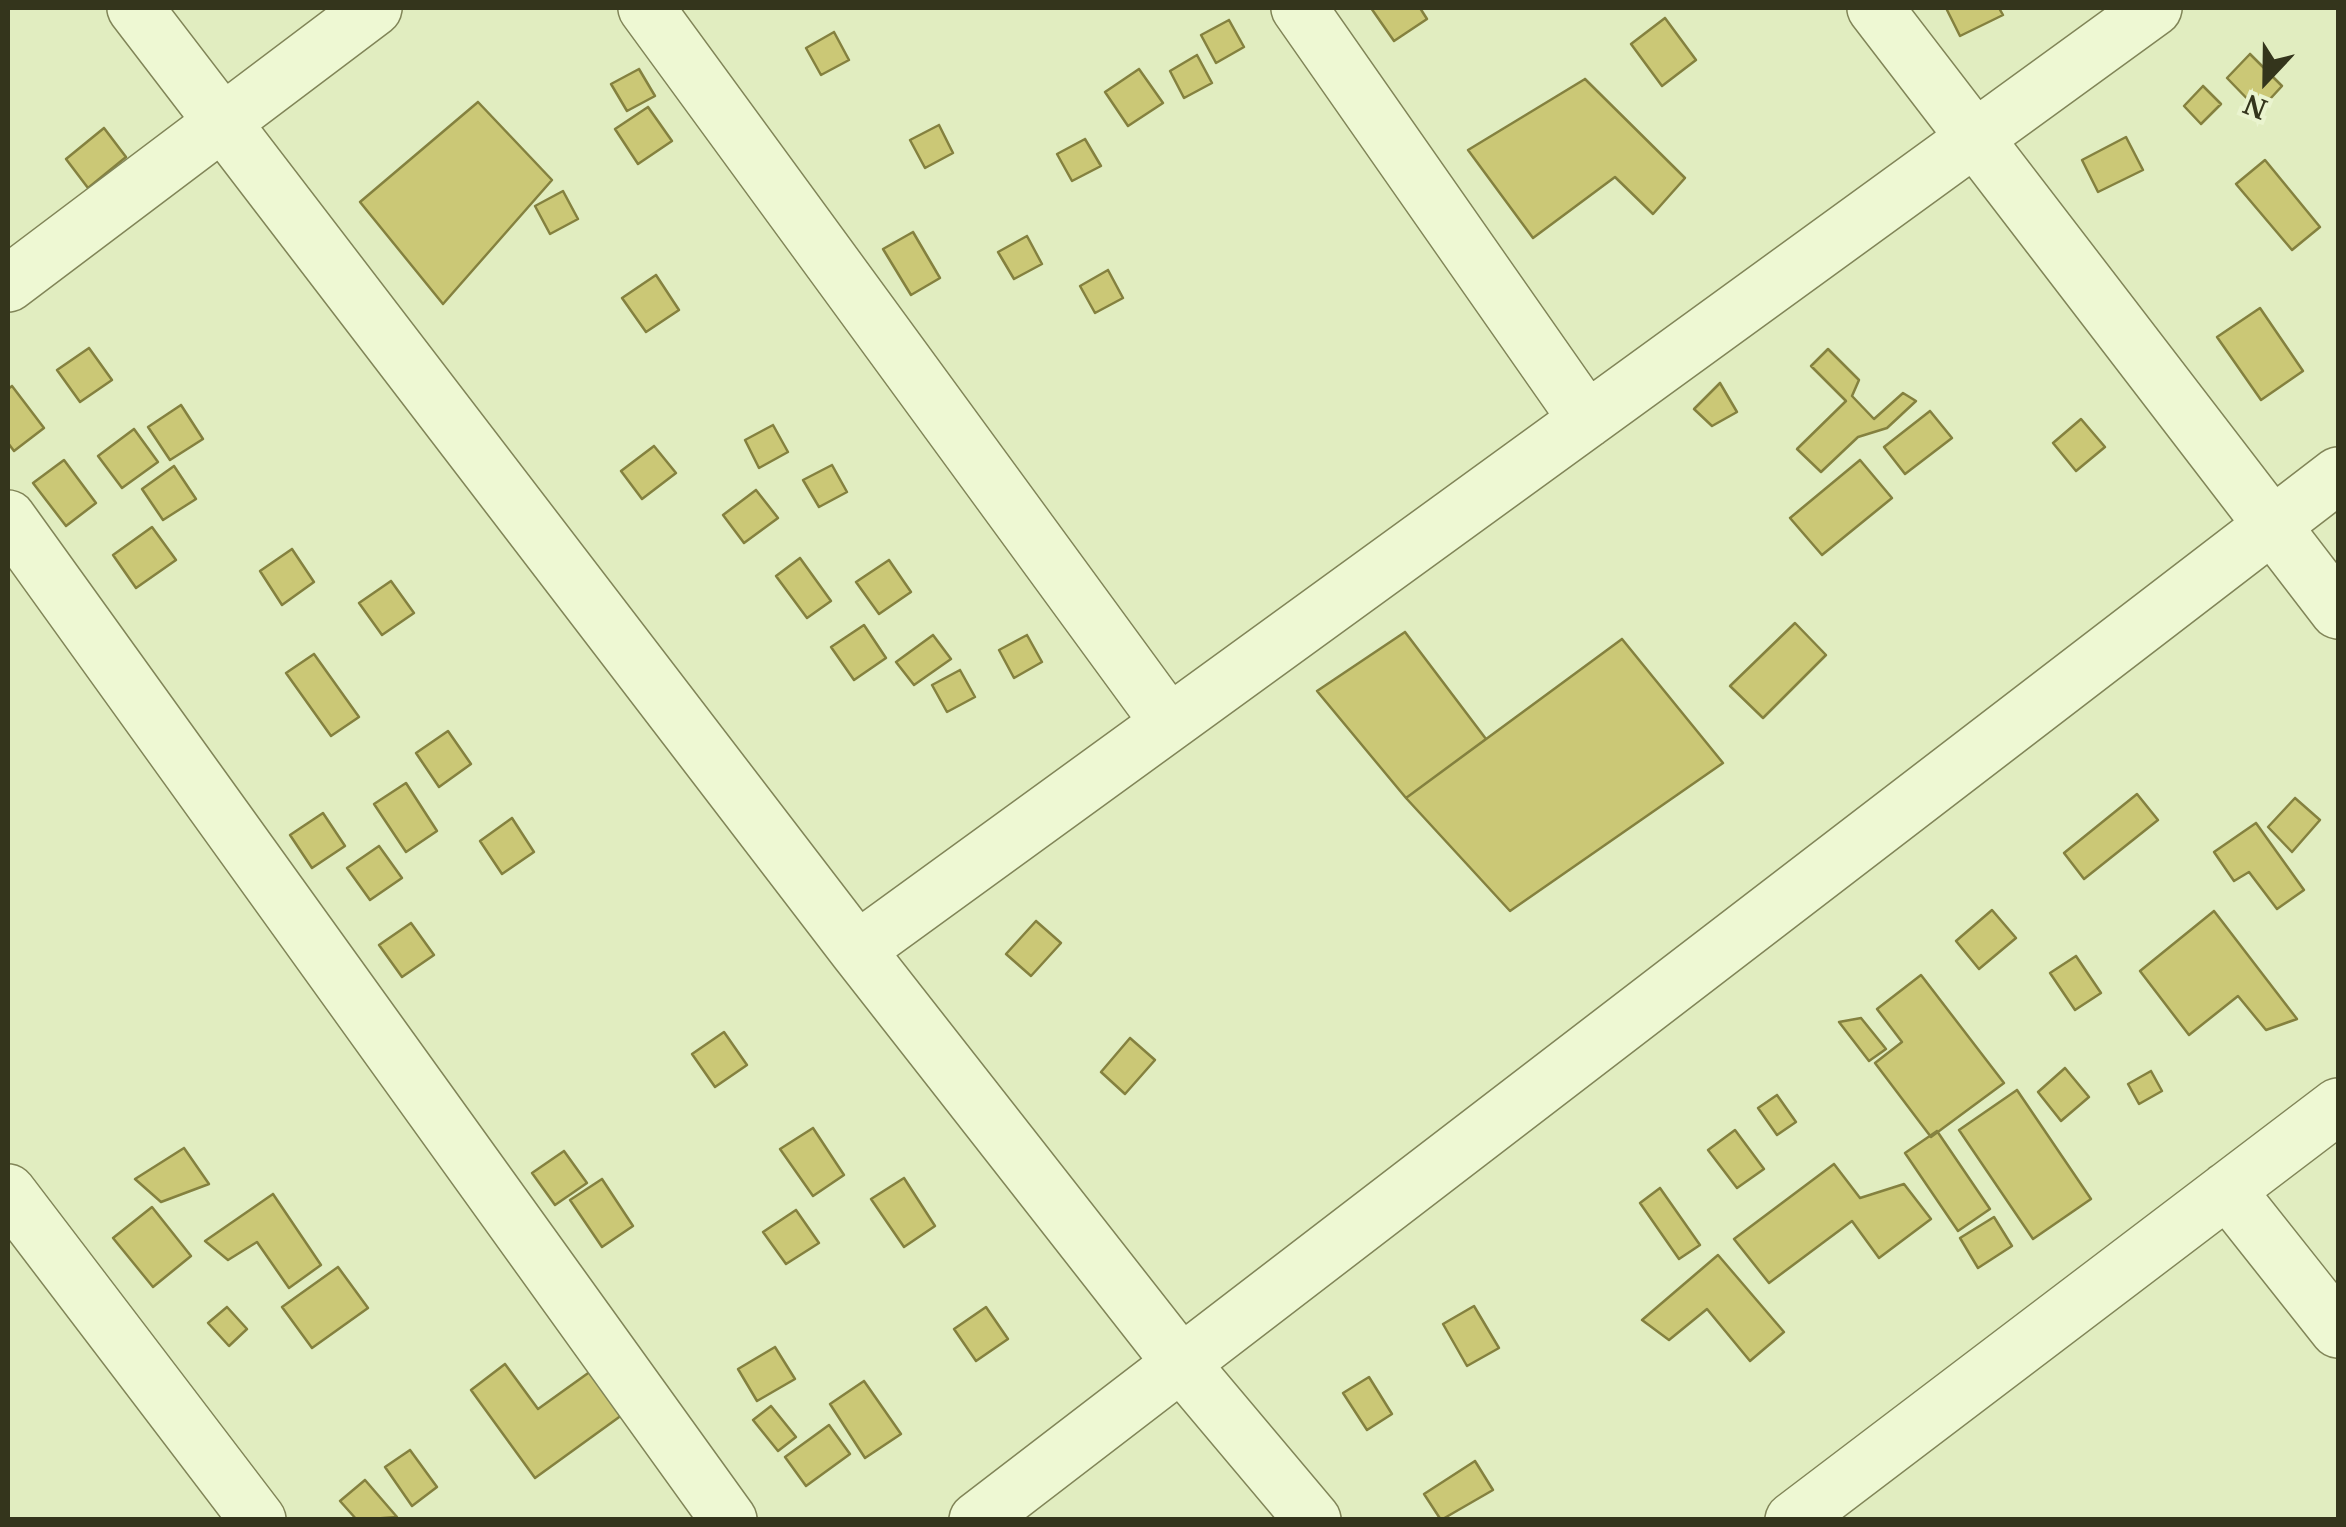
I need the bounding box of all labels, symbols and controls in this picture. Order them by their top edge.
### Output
north arrow [2216,30,2316,130]
text: N [2237,86,2272,130]

